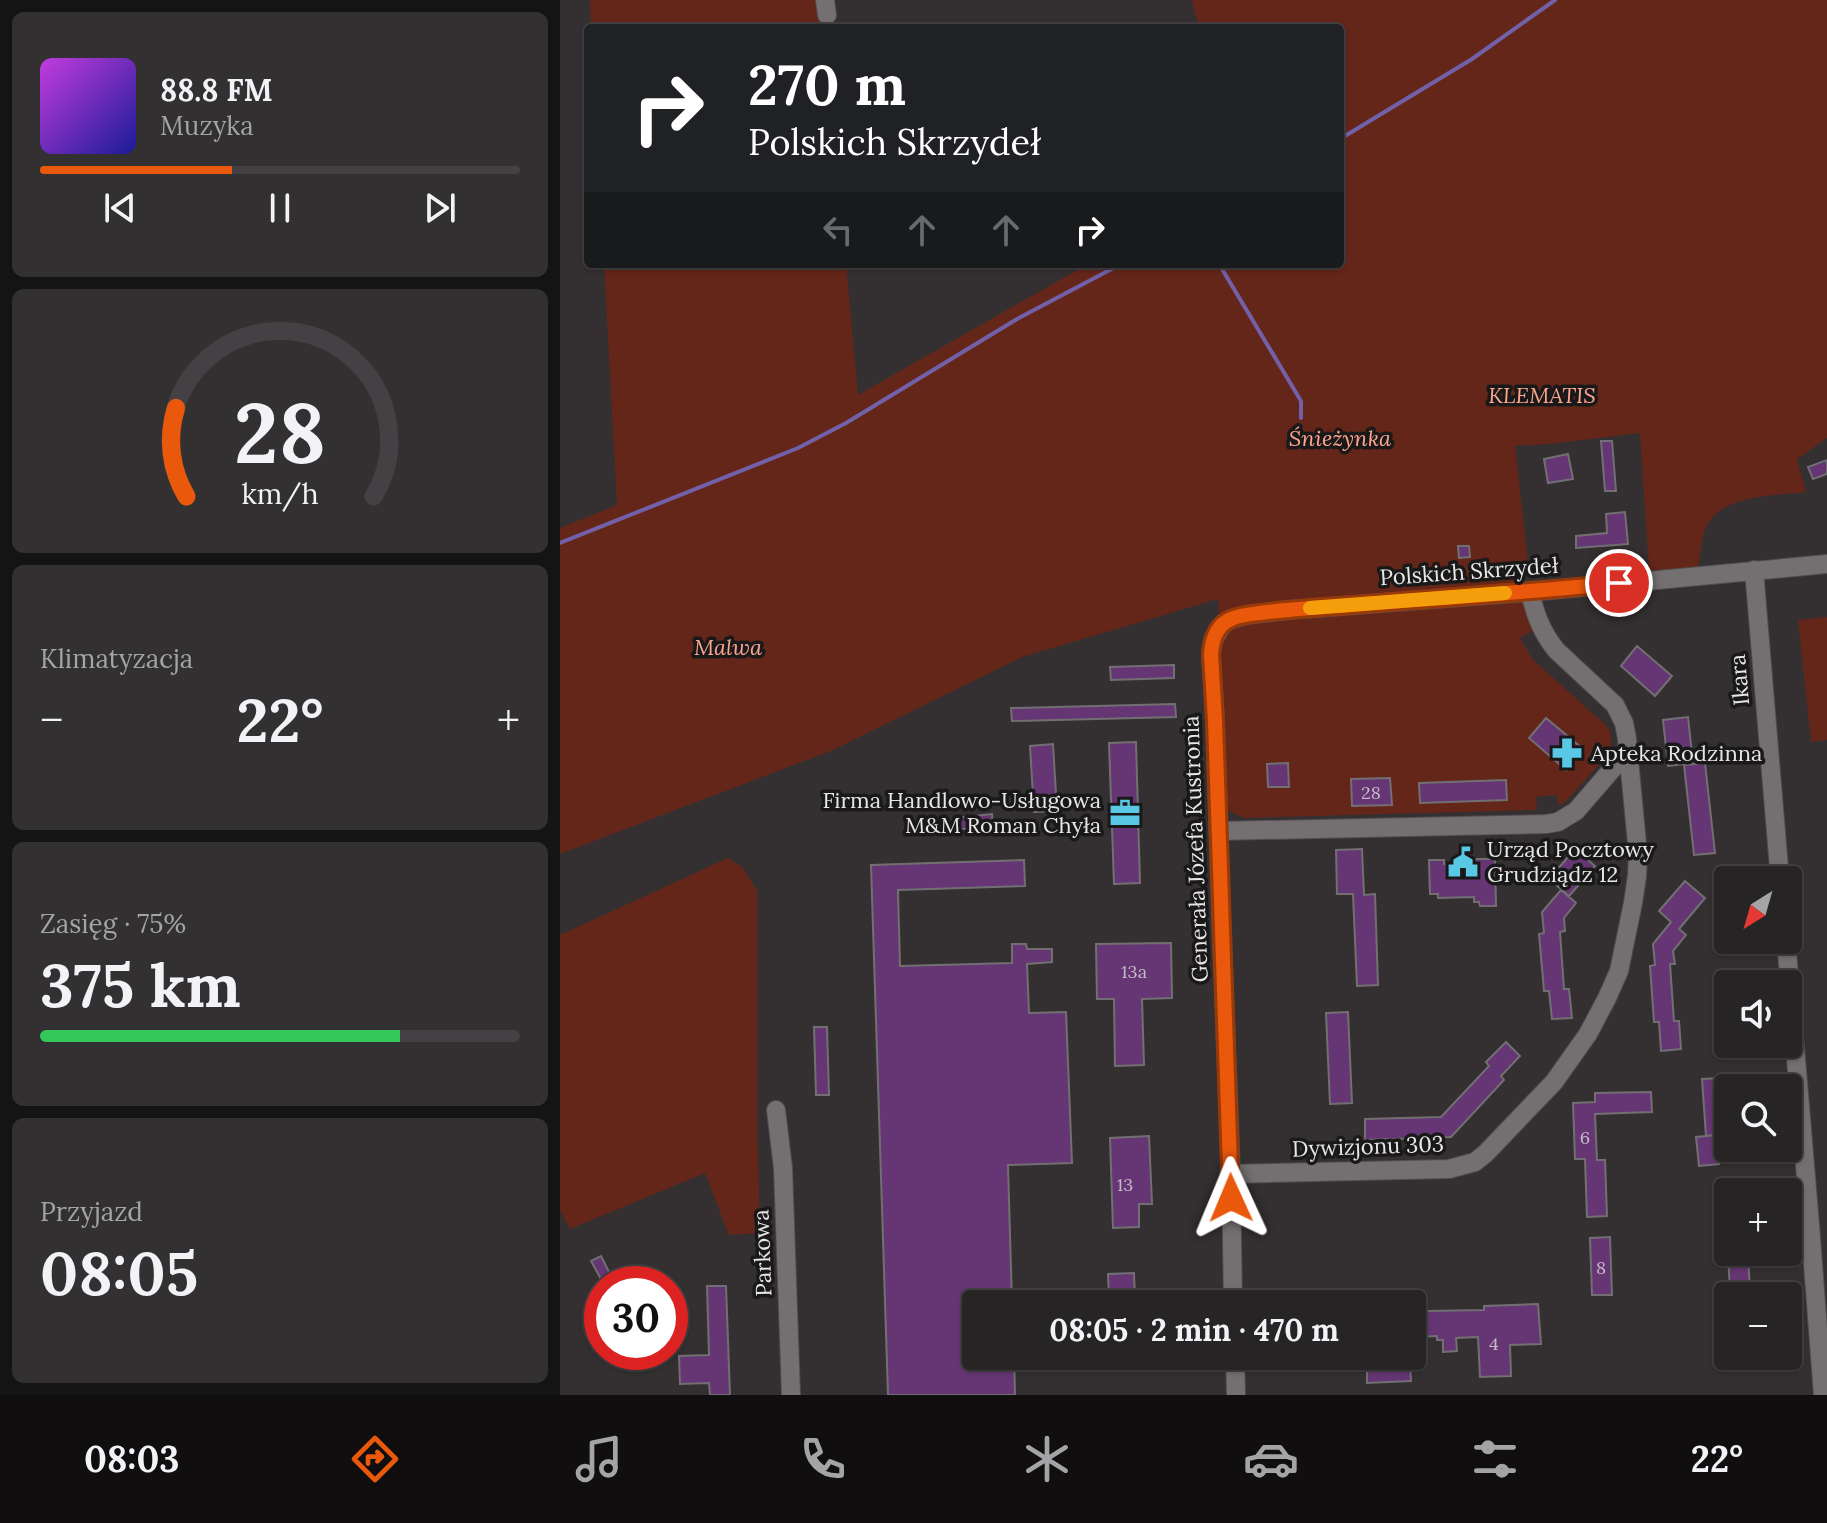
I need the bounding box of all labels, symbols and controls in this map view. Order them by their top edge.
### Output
text: 270 m [748,49,906,120]
icon: right [616,56,720,160]
text: 88.8 FM [160,71,273,109]
text: Muzyka [160,109,254,142]
text: Polskich Skrzydeł [748,119,1041,165]
icon: previous [98,186,142,230]
icon: pause [258,186,302,230]
icon: next [418,186,462,230]
icon: left [816,208,860,252]
icon: ahead [900,208,944,252]
icon: ahead [984,208,1028,252]
icon: right [1068,208,1112,252]
text: 28 [234,378,326,485]
park label: KLEMATIS [1488,381,1596,409]
park label: Śnieżynka [1289,424,1392,452]
text: km/h [241,475,319,512]
pin [1585,549,1653,617]
street label: Polskich Skrzydeł [1379,551,1560,591]
icon: arrive [1597,561,1641,605]
park label: Malwa [694,633,763,661]
text: Klimatyzacja [40,642,193,675]
street label: Ikara [1723,653,1755,707]
text: 22° [237,682,323,758]
text: − [40,692,63,748]
text: + [497,692,520,748]
street label: Generała Józefa Kustronia [1176,715,1214,983]
pharmacy icon: Apteka Rodzinna [1550,736,1584,770]
place label: Apteka Rodzinna [1590,739,1762,767]
house number: 28 [1361,781,1381,804]
place label: Firma Handlowo-Usługowa M&M Roman Chyła [822,786,1101,839]
office icon: Firma Handlowo-Usługowa M&M Roman Chyła [1108,796,1142,830]
place label: Urząd Pocztowy Grudziądz 12 [1487,835,1654,888]
public building icon: Urząd Pocztowy Grudziądz 12 [1446,845,1480,879]
north arrow [1714,866,1802,954]
map controls [1714,866,1802,1370]
text: Zasięg · 75% [40,907,186,940]
text: 375 km [40,947,241,1023]
house number: 13a [1121,960,1147,983]
button: sound [1714,970,1802,1058]
button: search [1714,1074,1802,1162]
house number: 6 [1580,1126,1590,1149]
street label: Dywizjonu 303 [1292,1129,1444,1163]
position arrow [1189,1156,1273,1240]
house number: 13 [1117,1173,1133,1196]
button: + [1714,1178,1802,1266]
text: Przyjazd [40,1195,143,1228]
street label: Parkowa [746,1209,778,1297]
text: 08:05 [40,1235,198,1311]
house number: 8 [1596,1256,1606,1279]
speed limit sign: 30 [584,1266,688,1370]
button: − [1714,1282,1802,1370]
text: 08:05 · 2 min · 470 m [1049,1311,1339,1349]
house number: 4 [1489,1332,1499,1355]
icon: directions [347,1431,403,1487]
icon: music [571,1431,627,1487]
icon: phone [795,1431,851,1487]
icon: climate [1019,1431,1075,1487]
icon: car [1243,1431,1299,1487]
icon: filters [1467,1431,1523,1487]
text: 08:03 [84,1436,180,1482]
text: 22° [1691,1436,1743,1482]

